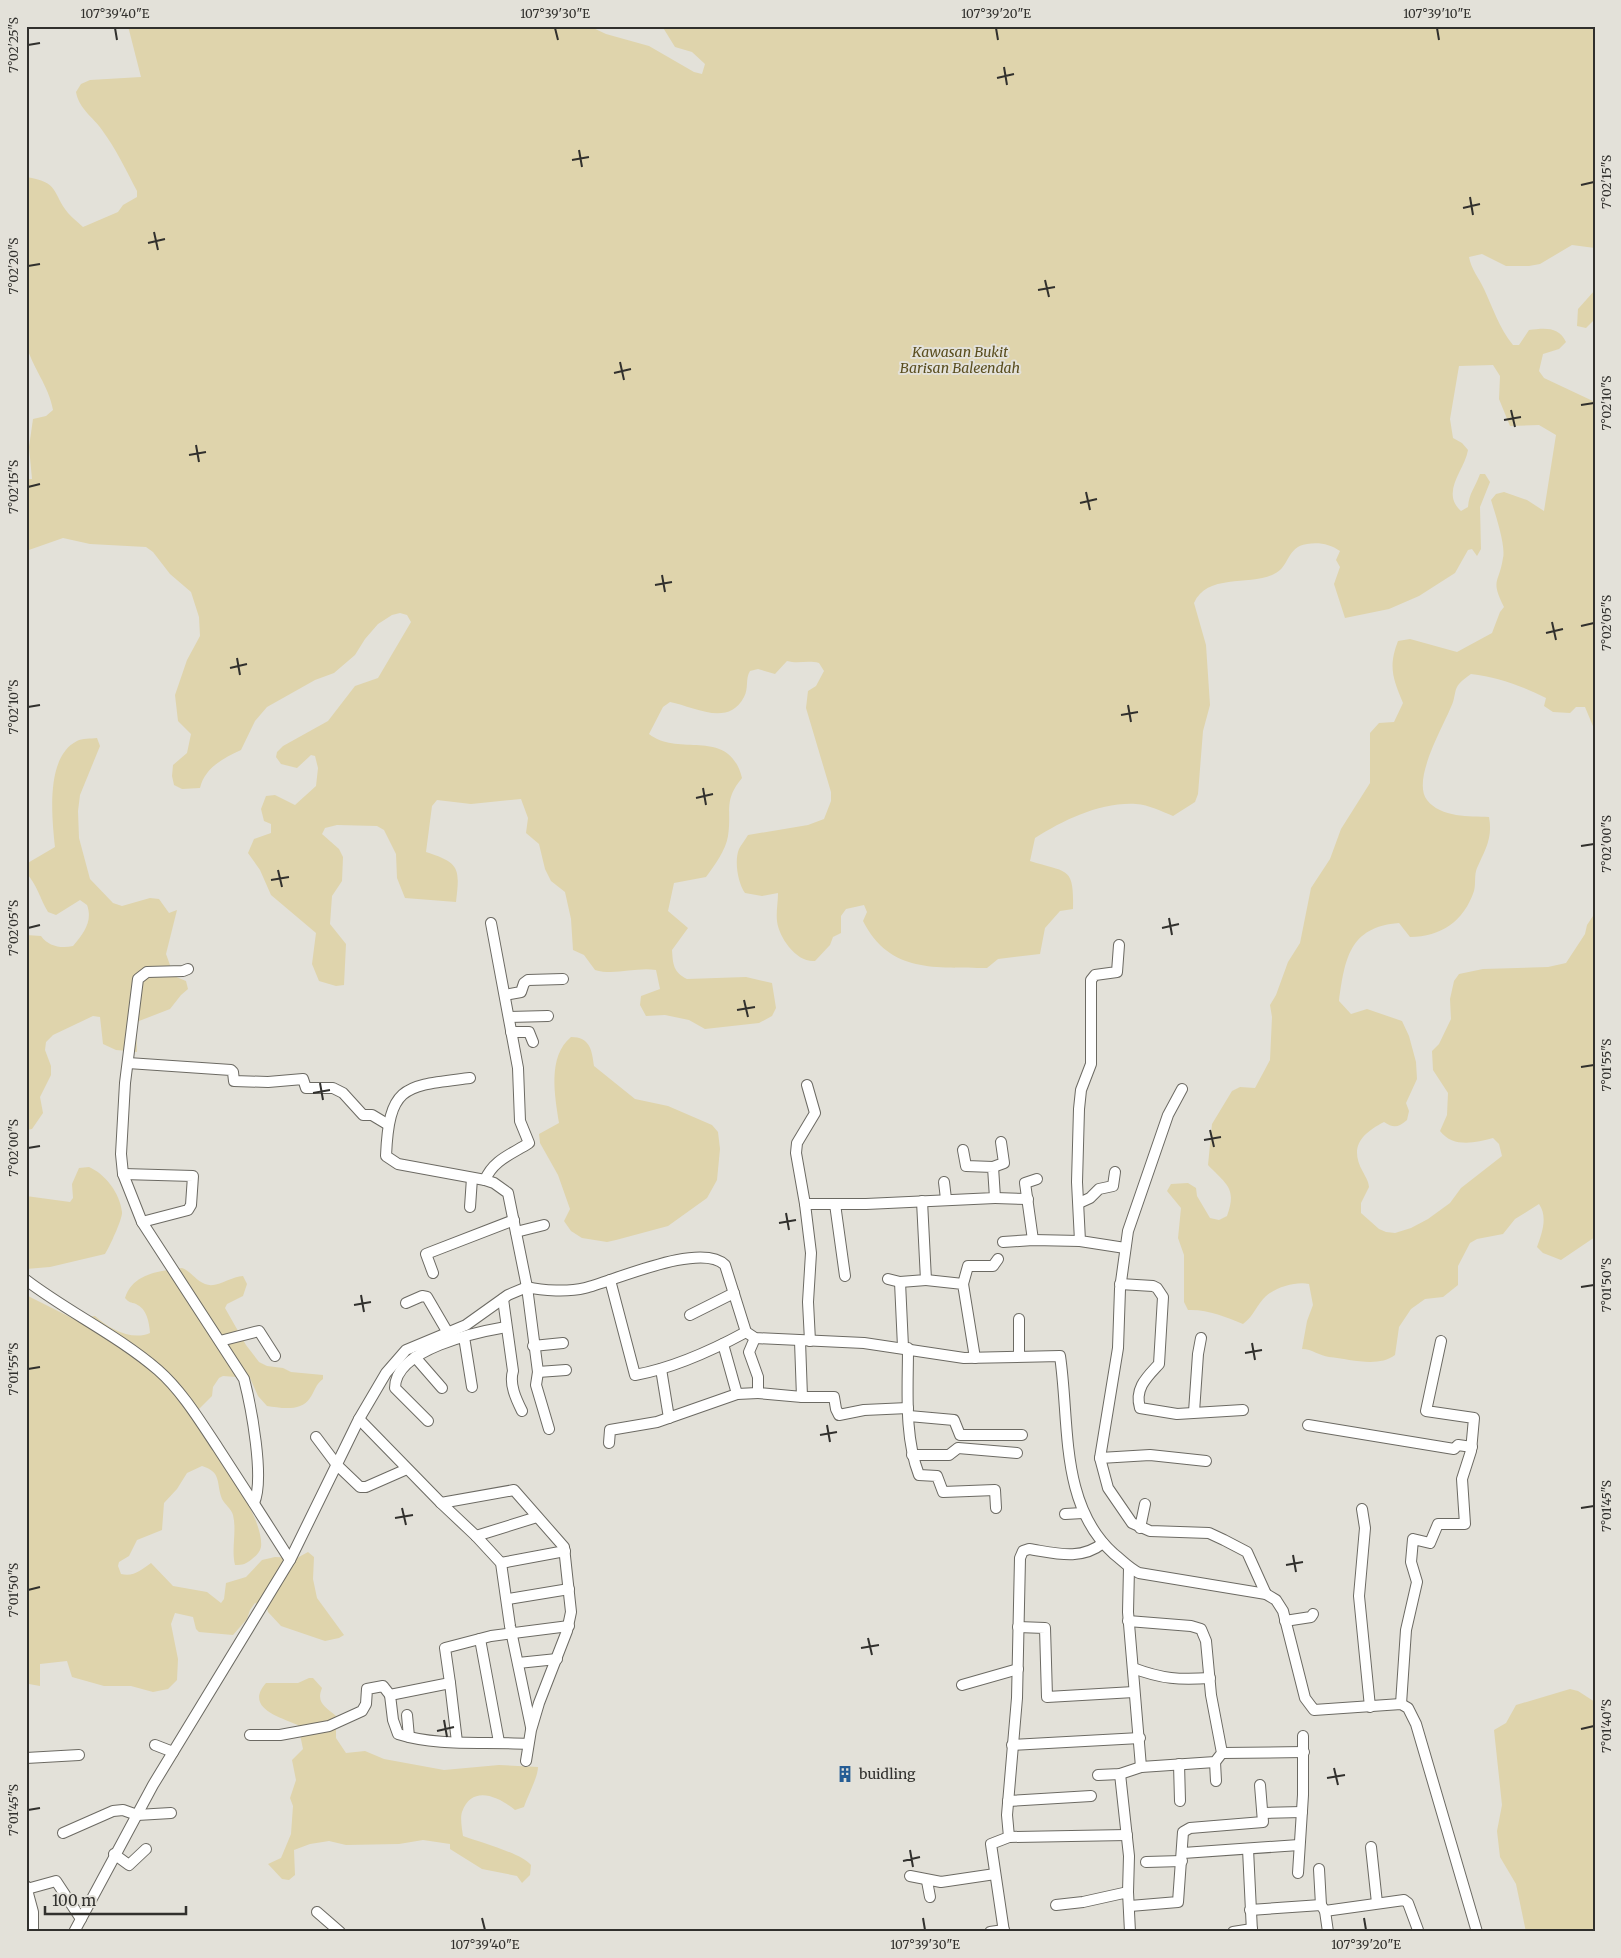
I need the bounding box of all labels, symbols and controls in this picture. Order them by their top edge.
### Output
text: 107°39'40"E [81,6,150,21]
text: 107°39'30"E [520,6,590,21]
text: 107°39'20"E [961,6,1031,21]
text: 107°39'10"E [1403,6,1471,21]
text: 7°02'25"S [6,17,21,73]
text: 7°02'15"S [1599,155,1614,209]
text: 7°02'20"S [6,238,21,294]
park label: Kawasan Bukit Barisan Baleendah [900,343,1020,377]
text: 7°02'10"S [1599,376,1614,430]
text: 7°02'15"S [6,460,21,514]
text: 7°02'05"S [1599,595,1614,651]
text: 7°02'10"S [6,680,21,734]
text: 7°02'00"S [1599,815,1614,873]
text: 7°02'05"S [6,900,21,956]
text: 7°01'55"S [1599,1039,1614,1091]
text: 7°02'00"S [6,1119,21,1177]
text: 7°01'50"S [1599,1258,1614,1312]
text: 7°01'55"S [6,1343,21,1395]
text: 7°01'45"S [1599,1480,1614,1532]
text: 7°01'50"S [6,1563,21,1617]
text: 7°01'40"S [1599,1699,1614,1753]
building icon: buidling [835,1764,855,1784]
place label: buidling [858,1765,916,1783]
text: 7°01'45"S [6,1784,21,1836]
scale bar [45,1883,186,1915]
text: 100 m [52,1891,96,1910]
text: 107°39'40"E [451,1937,520,1952]
text: 107°39'30"E [890,1937,960,1952]
text: 107°39'20"E [1331,1937,1401,1952]

